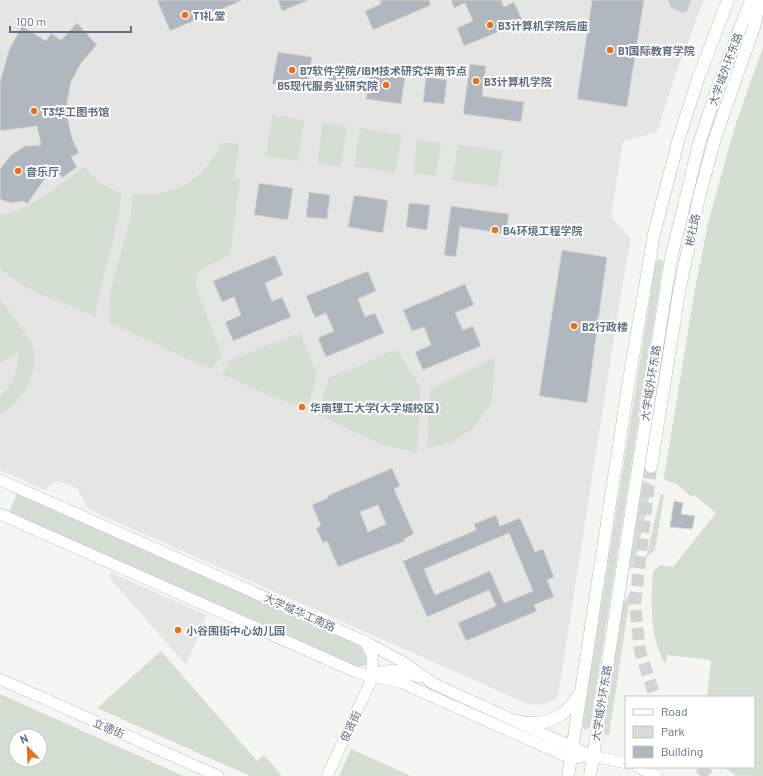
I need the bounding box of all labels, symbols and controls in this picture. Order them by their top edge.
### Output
scale bar [10,8,131,34]
place label: T1礼堂 [193,9,225,22]
marker: T1礼堂 [180,10,190,20]
text: 100 m [16,14,46,28]
place label: B3计算机学院后座 [498,19,588,32]
marker: B3计算机学院后座 [485,20,495,30]
street label: 大学城外环东路 [706,31,744,107]
place label: B1国际教育学院 [618,44,695,57]
marker: B1国际教育学院 [605,45,615,55]
place label: B7软件学院/IBM技术研究华南节点 [300,64,467,77]
marker: B7软件学院/IBM技术研究华南节点 [287,65,297,75]
place label: B3计算机学院 [484,75,552,88]
marker: B3计算机学院 [471,76,481,86]
place label: B5现代服务业研究院 [277,79,378,92]
marker: B5现代服务业研究院 [381,80,391,90]
place label: T3华工图书馆 [42,105,109,118]
marker: T3华工图书馆 [29,106,39,116]
place label: 音乐厅 [26,165,59,178]
marker: 音乐厅 [13,166,23,176]
street label: 彬社路 [682,213,702,247]
place label: B4环境工程学院 [503,224,582,237]
marker: B4环境工程学院 [490,225,500,235]
place label: B2行政楼 [582,320,628,333]
marker: B2行政楼 [569,321,579,331]
street label: 大学城外环东路 [638,344,662,422]
place label: 华南理工大学(大学城校区) [310,401,439,414]
marker: 华南理工大学(大学城校区) [297,402,307,412]
street label: 大学城华工南路 [262,590,338,634]
place label: 小谷围街中心幼儿园 [186,624,285,637]
marker: 小谷围街中心幼儿园 [173,625,183,635]
street label: 大学城外环东路 [589,664,613,742]
legend [625,696,755,768]
text: Road [661,704,688,718]
street label: 俊贤街 [337,708,363,744]
street label: 立德街 [91,715,127,741]
text: Park [661,724,685,738]
north arrow [8,728,48,768]
text: N [18,731,30,746]
text: Building [661,744,703,758]

